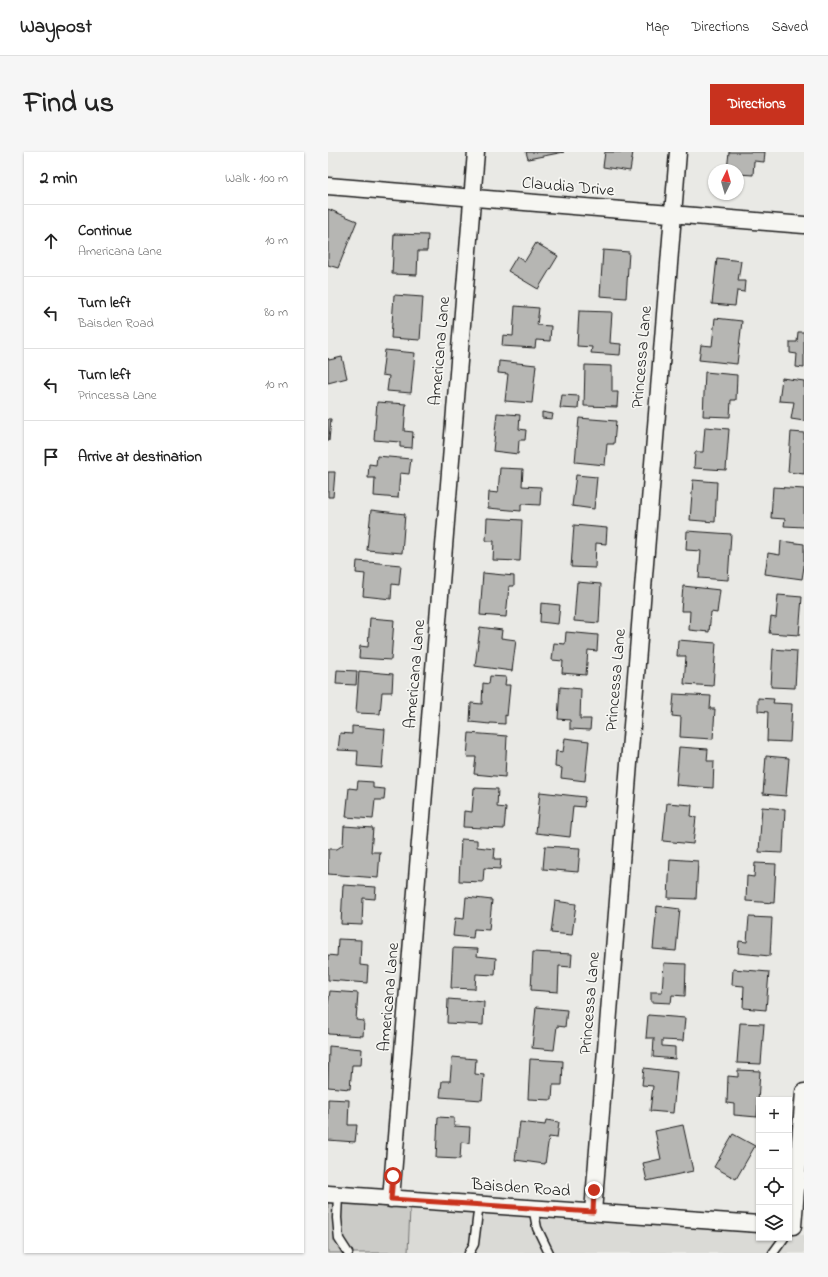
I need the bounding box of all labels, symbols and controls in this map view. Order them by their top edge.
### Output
text: Waypost [20,14,92,41]
text: Map [646,17,669,38]
text: Directions [691,17,749,38]
text: Saved [771,17,808,38]
text: Find us [24,84,114,125]
button: Directions [710,84,804,125]
north arrow [708,164,744,200]
text: 2 min [40,166,77,191]
text: Walk · 100 m [225,169,288,188]
street label: Claudia Drive [521,171,616,204]
text: Continue [78,220,132,242]
icon: ahead [40,230,62,252]
text: 10 m [265,231,288,250]
text: Americana Lane [78,242,162,261]
text: Turn left [78,292,131,314]
street label: Americana Lane [423,295,457,407]
icon: left [40,302,62,324]
text: 80 m [264,303,288,322]
street label: Princessa Lane [625,304,659,409]
text: Baisden Road [78,314,154,333]
text: Turn left [78,364,131,386]
icon: left [40,374,62,396]
text: 10 m [265,375,288,394]
text: Princessa Lane [78,386,157,405]
icon: arrive [40,446,62,468]
text: Arrive at destination [78,446,202,468]
street label: Americana Lane [398,618,432,730]
street label: Princessa Lane [599,627,633,732]
street label: Americana Lane [372,941,406,1053]
street label: Princessa Lane [573,950,607,1055]
map controls [756,1097,792,1241]
button: + [756,1097,792,1133]
button: − [756,1133,792,1169]
route start [384,1167,402,1185]
button: locate [756,1169,792,1205]
street label: Baisden Road [470,1172,572,1204]
route end [585,1181,603,1199]
button: layers [756,1205,792,1241]

